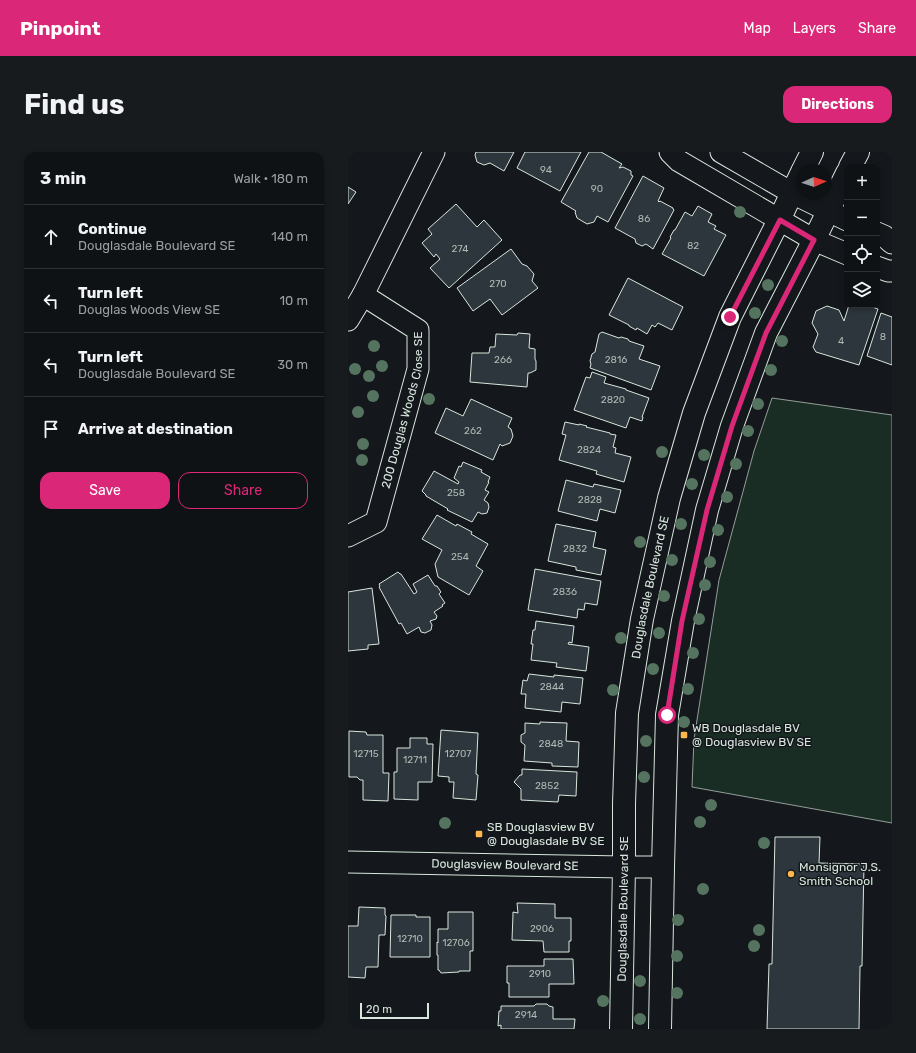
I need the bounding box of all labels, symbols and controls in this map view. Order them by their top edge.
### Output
text: Pinpoint [20,17,101,40]
text: Map [744,20,771,37]
text: Layers [793,20,836,37]
text: Share [858,20,896,37]
button: Directions [783,86,892,123]
text: Find us [24,88,124,121]
house number: 94 [540,164,552,176]
north arrow [796,164,832,200]
map controls [844,164,880,308]
button: + [844,164,880,200]
text: 3 min [40,168,86,188]
text: Walk · 180 m [233,171,308,186]
house number: 90 [591,183,603,195]
button: − [844,200,880,236]
house number: 86 [638,213,650,225]
text: Continue [78,220,147,238]
icon: ahead [40,226,62,248]
text: 140 m [271,229,308,244]
button: locate [844,236,880,272]
text: Douglasdale Boulevard SE [78,238,236,253]
house number: 82 [687,240,699,252]
house number: 274 [452,243,468,255]
button: layers [844,272,880,308]
house number: 270 [489,278,507,290]
text: Turn left [78,284,143,302]
icon: left [40,290,62,312]
text: 10 m [279,293,308,308]
text: Douglas Woods View SE [78,302,220,317]
route end [721,308,739,326]
street label: 200 Douglas Woods Close SE [379,331,425,490]
house number: 8 [880,331,886,343]
house number: 4 [838,335,844,347]
text: Turn left [78,348,143,366]
icon: left [40,354,62,376]
house number: 266 [494,354,512,366]
house number: 2816 [605,354,627,366]
text: 30 m [277,357,308,372]
text: Douglasdale Boulevard SE [78,366,236,381]
house number: 2820 [601,394,625,406]
icon: arrive [40,418,62,440]
text: Arrive at destination [78,420,233,438]
house number: 262 [464,425,482,437]
house number: 2824 [577,444,601,456]
button: Save [40,472,170,509]
button: Share [178,472,308,509]
house number: 258 [447,487,465,499]
house number: 2828 [578,494,602,506]
street label: Douglasdale Boulevard SE [629,515,672,660]
house number: 2832 [563,543,587,555]
house number: 254 [451,551,469,563]
house number: 2836 [553,586,577,598]
house number: 2844 [540,681,564,693]
route start [658,706,676,724]
place label: WB Douglasdale BV @ Douglasview BV SE [692,721,811,749]
marker: WB Douglasdale BV @ Douglasview BV SE [679,730,689,740]
house number: 2848 [539,738,563,750]
house number: 12715 [353,748,379,760]
house number: 12707 [445,748,471,760]
house number: 12711 [403,754,427,766]
house number: 2852 [535,780,559,792]
place label: SB Douglasview BV @ Douglasdale BV SE [487,820,605,848]
marker: SB Douglasview BV @ Douglasdale BV SE [474,829,484,839]
street label: Douglasdale Boulevard SE [615,836,631,982]
street label: Douglasview Boulevard SE [431,857,579,873]
place label: Monsignor J.S. Smith School [799,860,881,888]
marker: Monsignor J.S. Smith School [786,869,796,879]
house number: 2906 [530,923,554,935]
house number: 12710 [397,933,423,945]
house number: 12706 [442,937,470,949]
house number: 2910 [529,968,551,980]
scale bar [360,1001,429,1020]
text: 20 m [366,1003,392,1016]
house number: 2914 [515,1009,537,1021]

